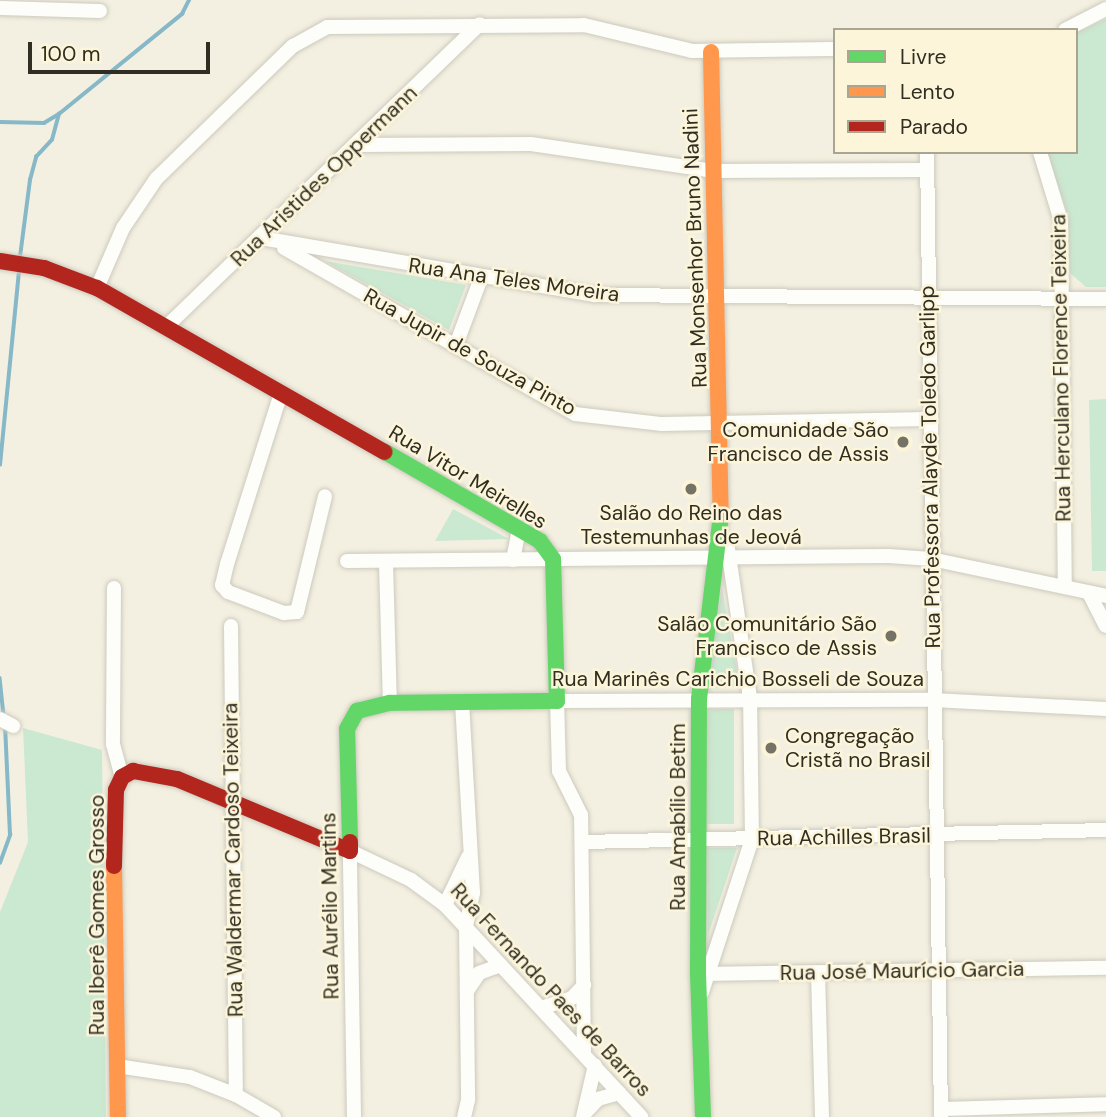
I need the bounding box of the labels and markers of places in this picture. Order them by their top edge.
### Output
place label: Comunidade São Francisco de Assis [708,417,889,467]
marker: Comunidade São Francisco de Assis [895,434,911,450]
marker: Salão do Reino das Testemunhas de Jeová [683,481,699,497]
place label: Salão do Reino das Testemunhas de Jeová [580,500,802,550]
place label: Salão Comunitário São Francisco de Assis [657,611,877,661]
marker: Salão Comunitário São Francisco de Assis [883,628,899,644]
place label: Congregação Cristã no Brasil [785,723,930,773]
marker: Congregação Cristã no Brasil [763,740,779,756]

